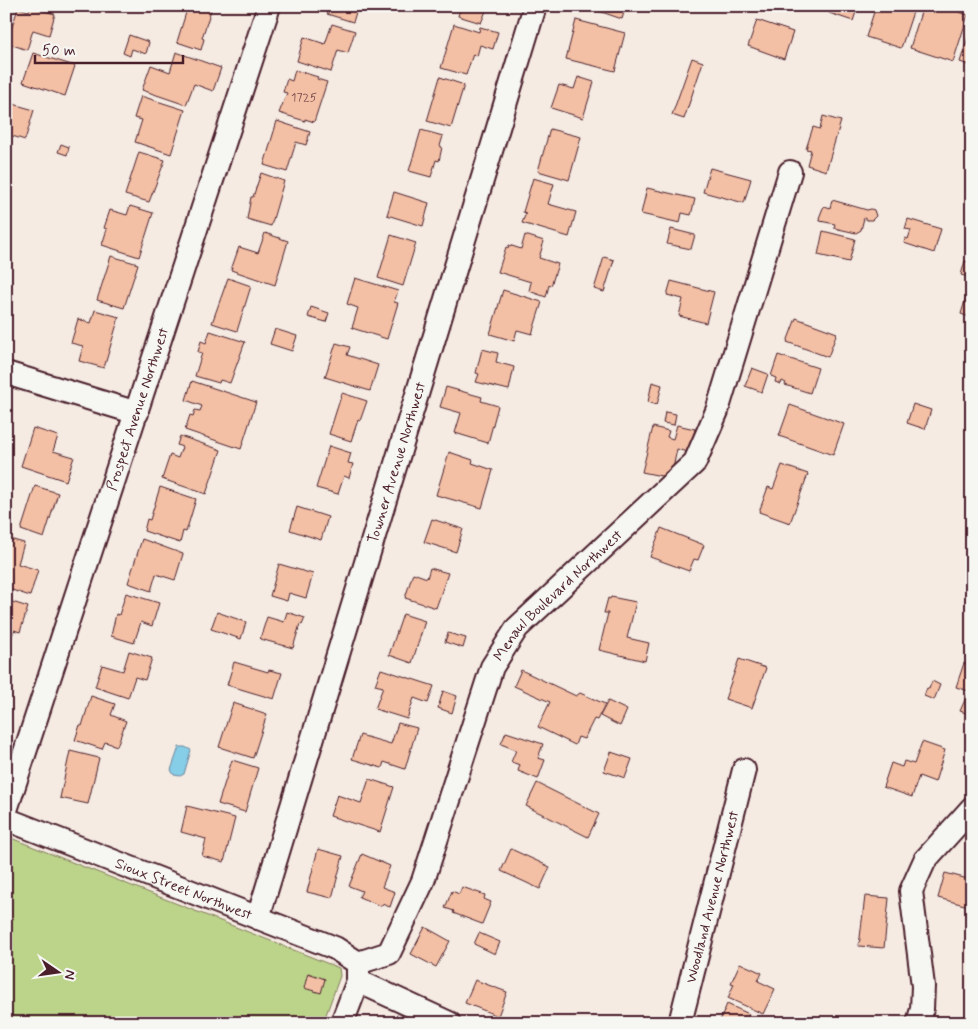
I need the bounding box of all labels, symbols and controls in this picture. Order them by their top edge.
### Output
scale bar [35,32,182,64]
text: 50 m [42,41,76,61]
house number: 1725 [291,90,317,106]
street label: Prospect Avenue Northwest [102,324,174,493]
street label: Towner Avenue Northwest [363,379,431,546]
street label: Menaul Boulevard Northwest [489,525,628,665]
street label: Woodland Avenue Northwest [681,808,744,986]
street label: Sioux Street Northwest [112,854,255,926]
north arrow [32,946,82,996]
text: N [60,968,80,981]

